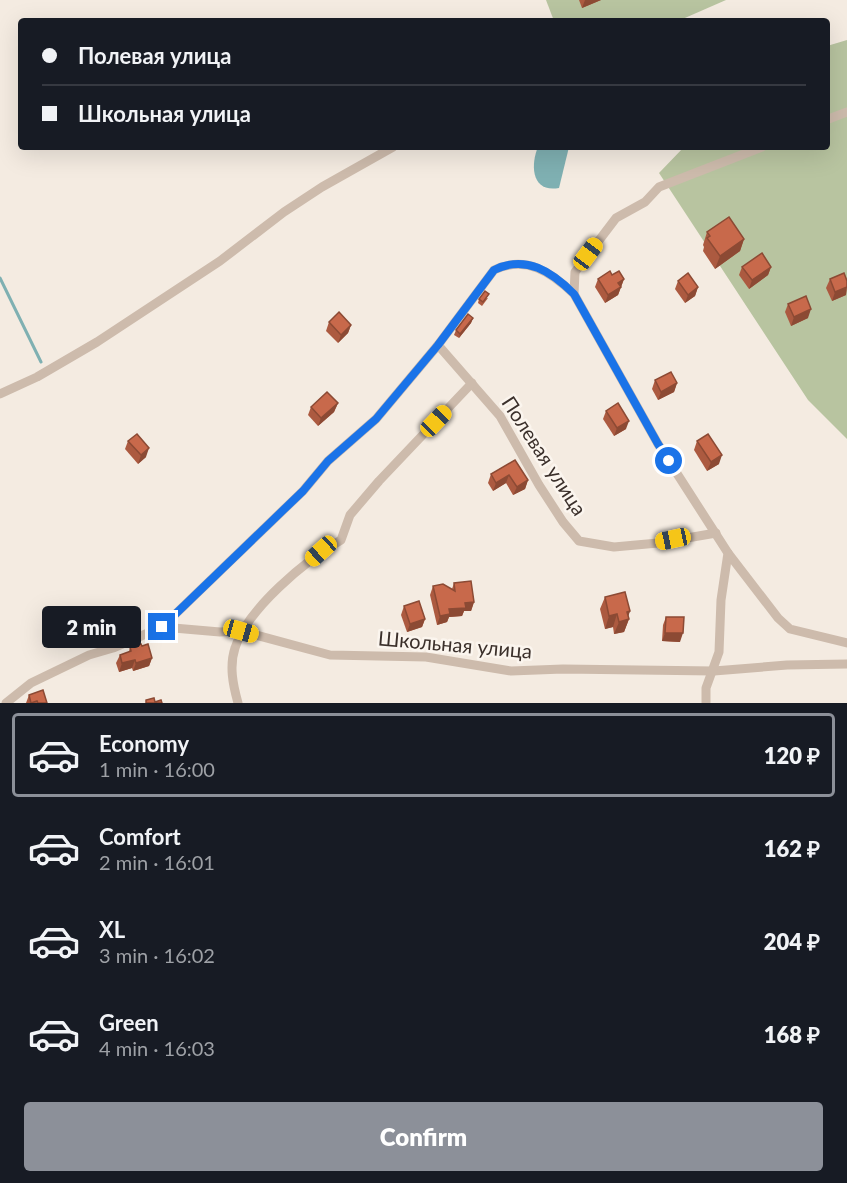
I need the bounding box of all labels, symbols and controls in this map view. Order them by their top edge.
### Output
text: Полевая улица [78,42,231,69]
text: Школьная улица [78,100,251,127]
car [570,234,606,274]
street label: Полевая улица [497,391,592,520]
car [417,402,455,440]
route start [655,447,682,474]
car [654,526,692,552]
car [302,532,340,570]
callout: 2 min [42,606,141,648]
route end [148,613,175,640]
text: 2 min [67,615,116,639]
car [221,617,261,645]
street label: Школьная улица [377,625,533,663]
icon: car [27,728,81,782]
text: Economy [99,730,189,757]
text: 120 ₽ [764,742,820,769]
text: 1 min · 16:00 [99,757,215,781]
icon: car [27,821,81,875]
text: Comfort [99,823,181,850]
text: 162 ₽ [764,835,820,862]
text: 2 min · 16:01 [99,850,215,874]
icon: car [27,914,81,968]
text: XL [99,916,125,943]
text: 204 ₽ [764,928,820,955]
text: 3 min · 16:02 [99,943,215,967]
icon: car [27,1007,81,1061]
text: Green [99,1009,159,1036]
text: 168 ₽ [764,1021,820,1048]
text: 4 min · 16:03 [99,1036,215,1060]
button: Confirm [24,1102,823,1171]

